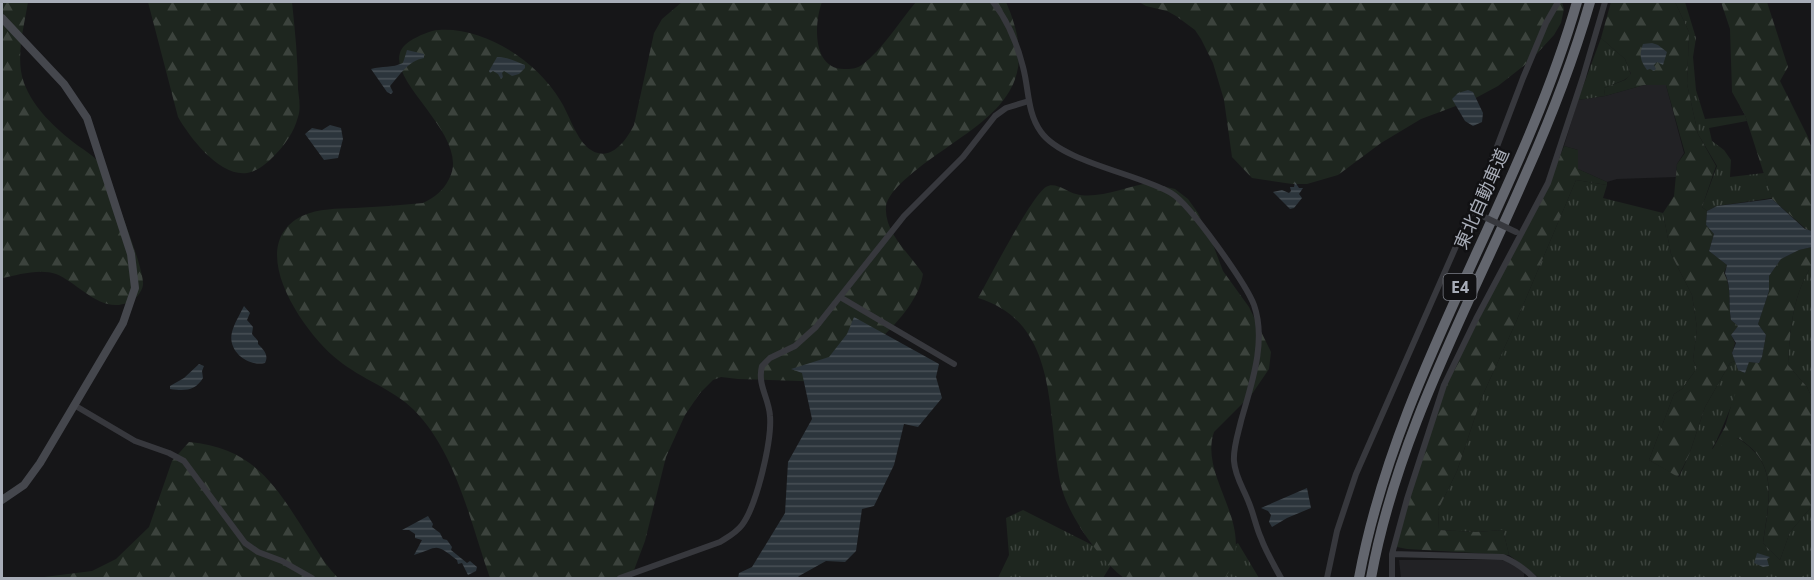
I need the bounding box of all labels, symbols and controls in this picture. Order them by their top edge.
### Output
street label: 東北自動車道 [1448,144,1514,253]
road number: E4 [1444,274,1476,300]

